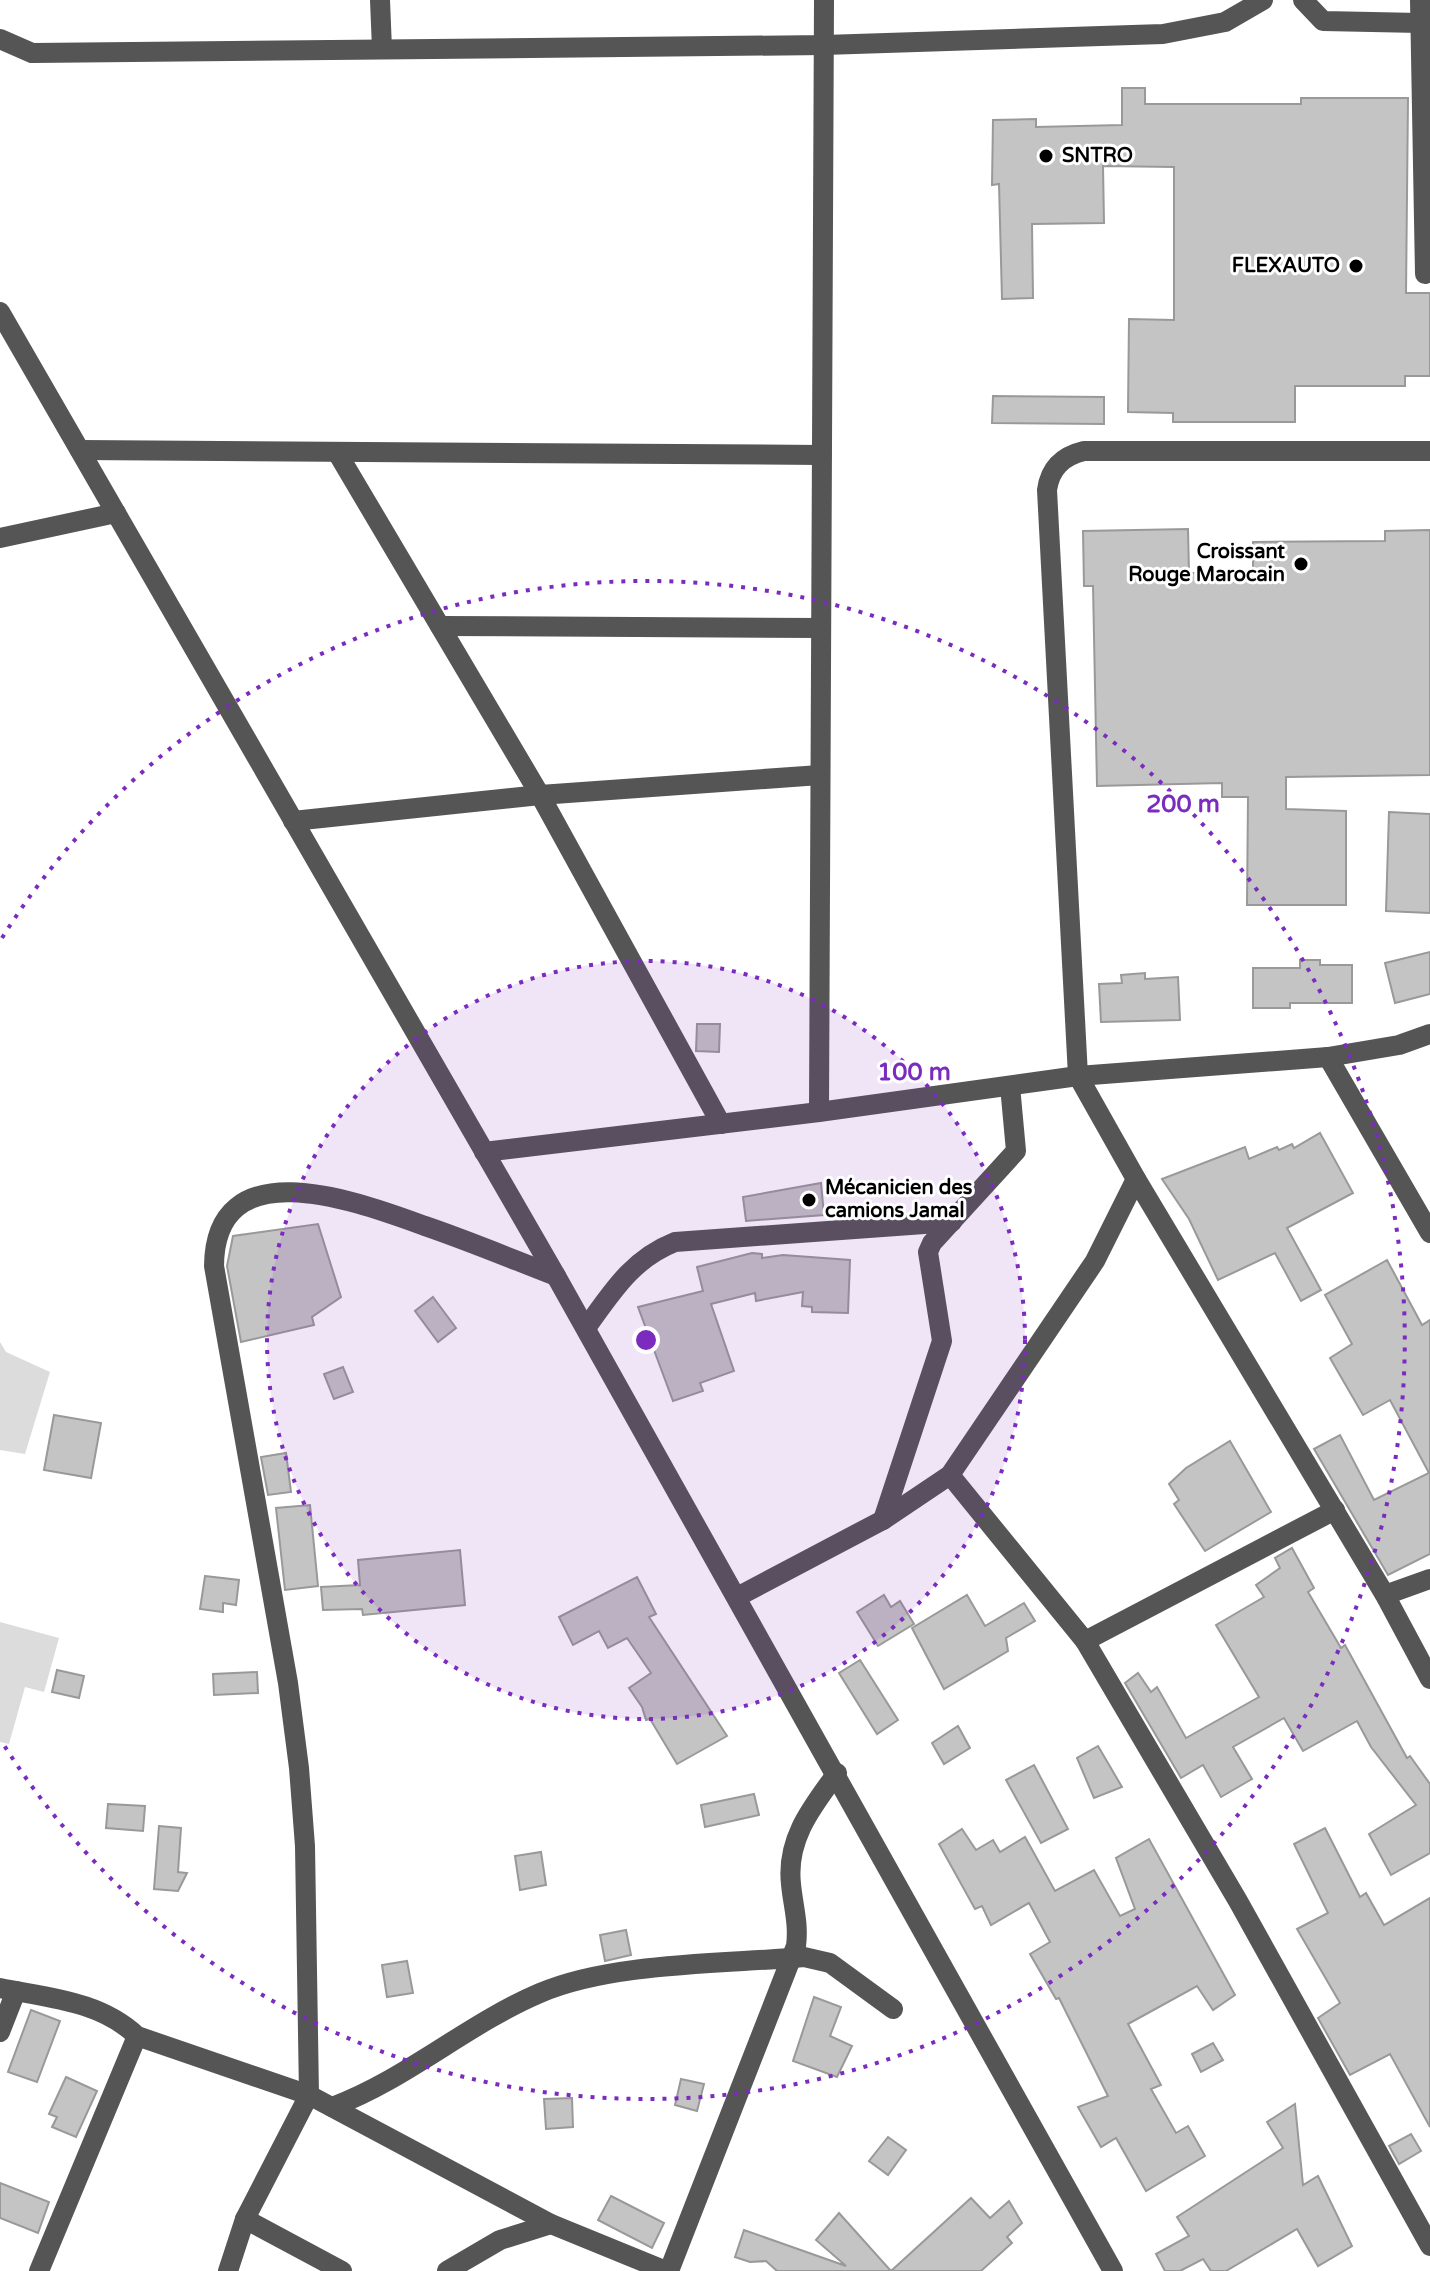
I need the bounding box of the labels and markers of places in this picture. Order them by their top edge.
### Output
place label: SNTRO [1062,144,1133,168]
marker: SNTRO [1037,147,1055,165]
place label: FLEXAUTO [1232,254,1340,278]
marker: FLEXAUTO [1347,257,1365,275]
place label: Croissant Rouge Marocain [1128,540,1285,587]
marker: Croissant Rouge Marocain [1292,555,1310,573]
place label: Mécanicien des camions Jamal [825,1176,973,1223]
marker: Mécanicien des camions Jamal [800,1191,818,1209]
centre of rings [632,1326,660,1354]

